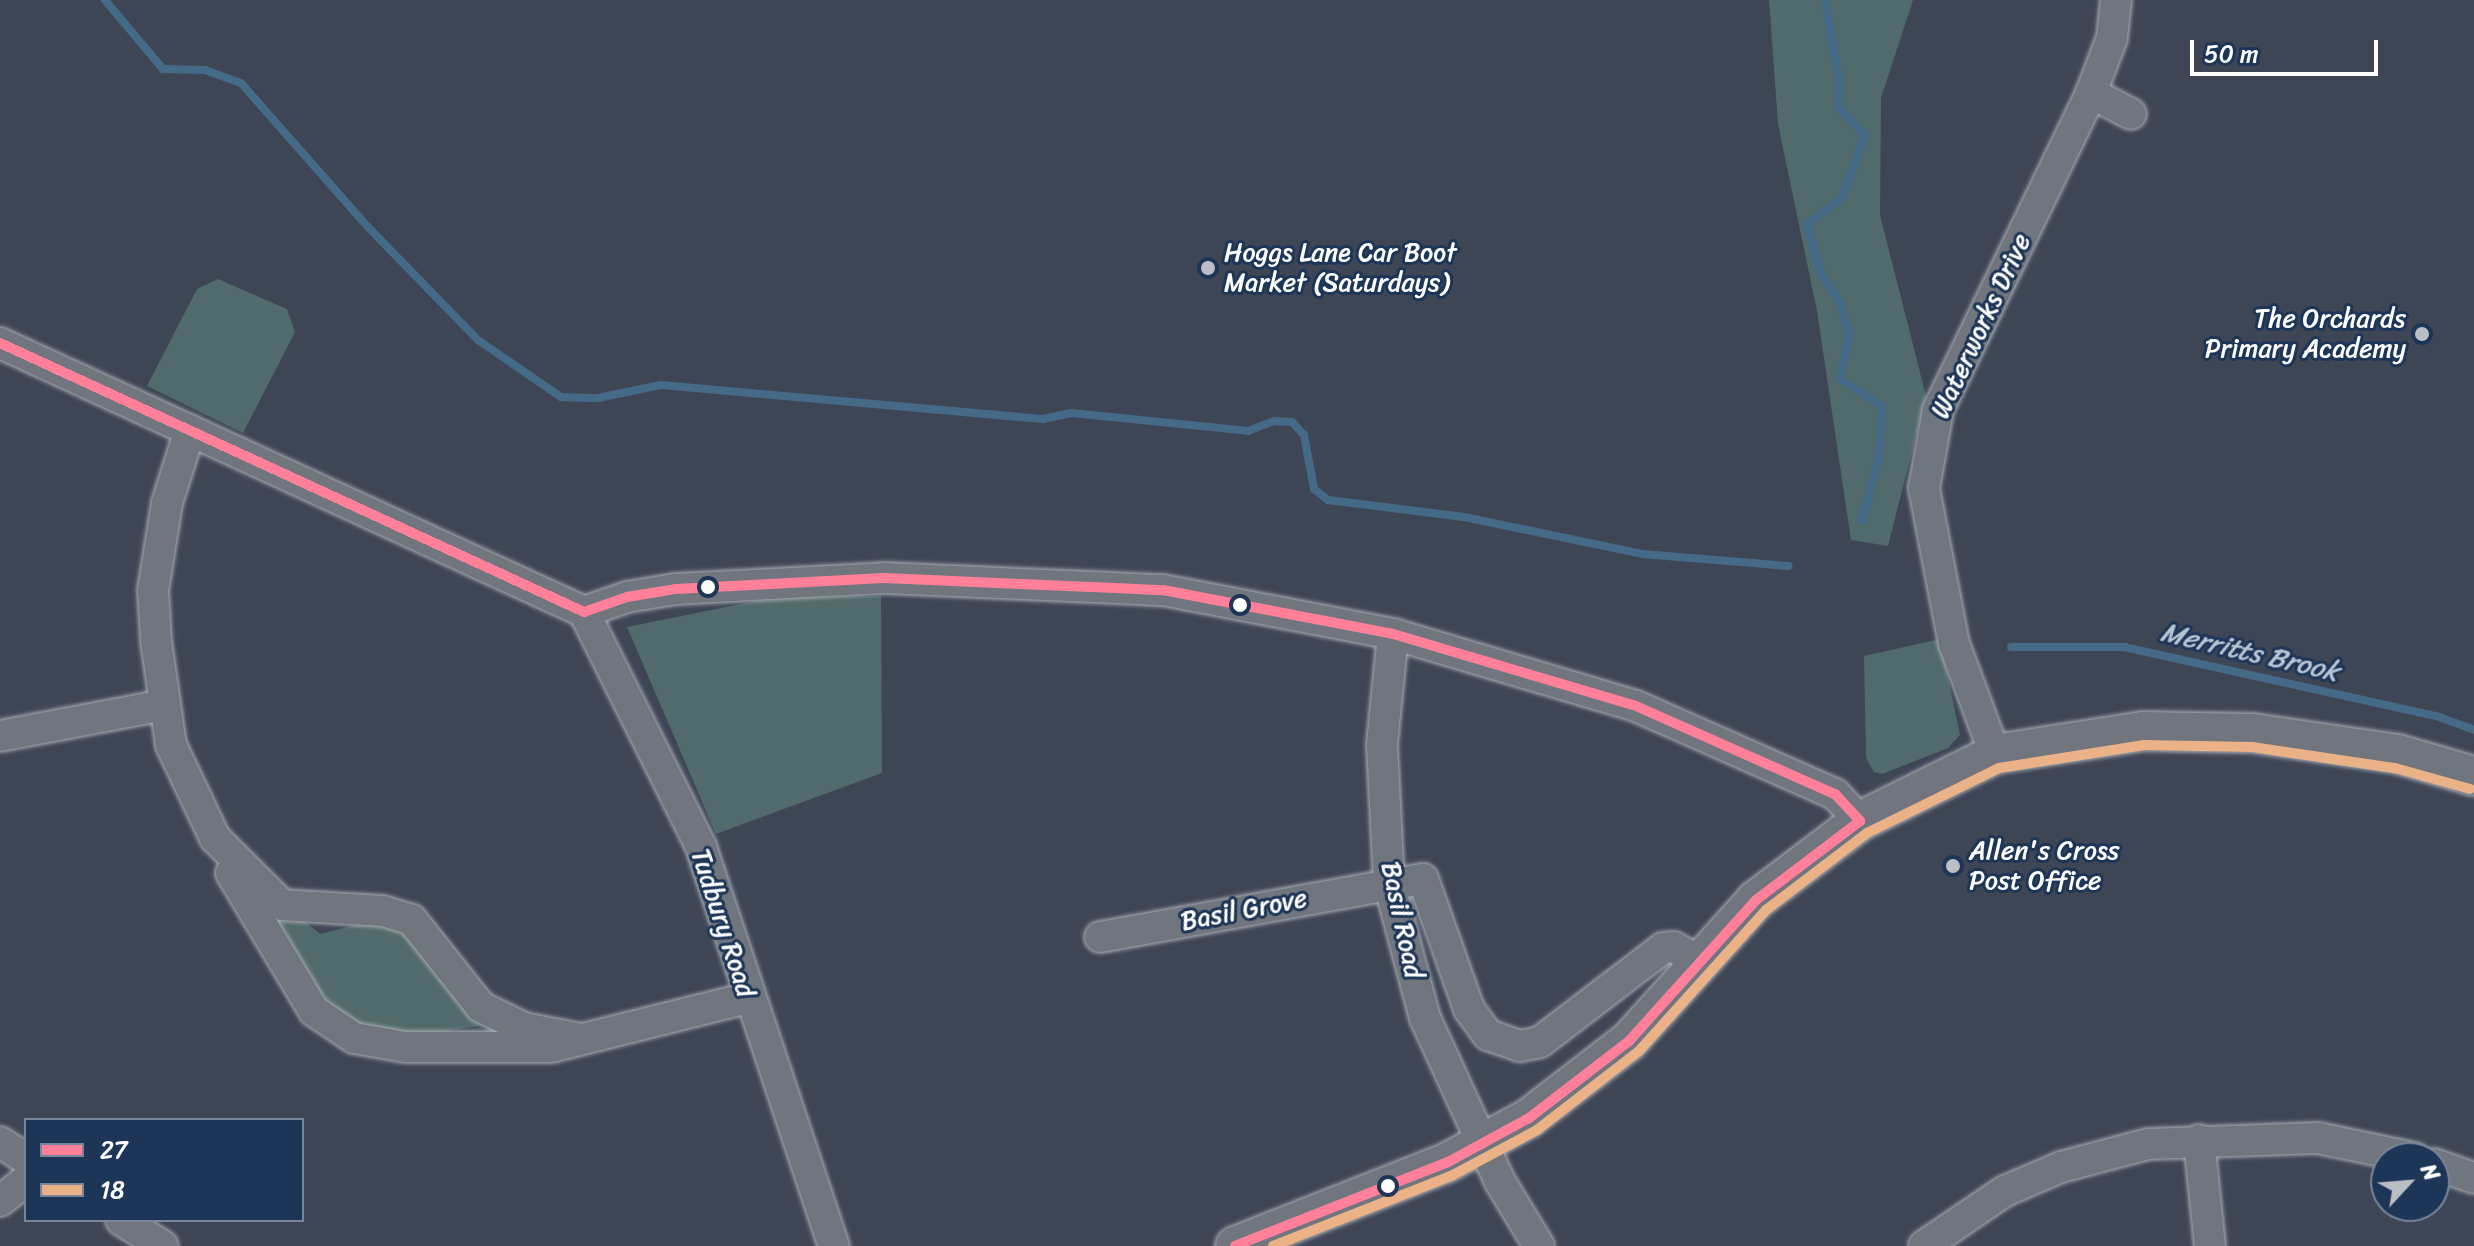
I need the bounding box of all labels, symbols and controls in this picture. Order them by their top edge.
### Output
scale bar [2194,24,2382,74]
text: 50 m [2204,33,2259,75]
street label: Waterworks Drive [1925,229,2037,423]
place label: Hoggs Lane Car Boot Market (Saturdays) [1224,237,1459,298]
marker: Hoggs Lane Car Boot Market (Saturdays) [1199,259,1217,277]
place label: The Orchards Primary Academy [2205,303,2406,364]
marker: The Orchards Primary Academy [2413,325,2431,343]
unlabelled marker [700,579,716,595]
unlabelled marker [1232,597,1248,613]
water label: Merritts Brook [2157,615,2343,689]
place label: Allen's Cross Post Office [1969,835,2120,896]
street label: Tudbury Road [684,845,762,1001]
marker: Allen's Cross Post Office [1944,857,1962,875]
street label: Basil Road [1374,859,1430,981]
street label: Basil Grove [1178,882,1310,938]
legend [24,1118,304,1222]
text: 27 [100,1129,128,1171]
north arrow [2370,1142,2450,1222]
text: N [2409,1157,2451,1188]
text: 18 [100,1169,125,1211]
unlabelled marker [1380,1178,1396,1194]

